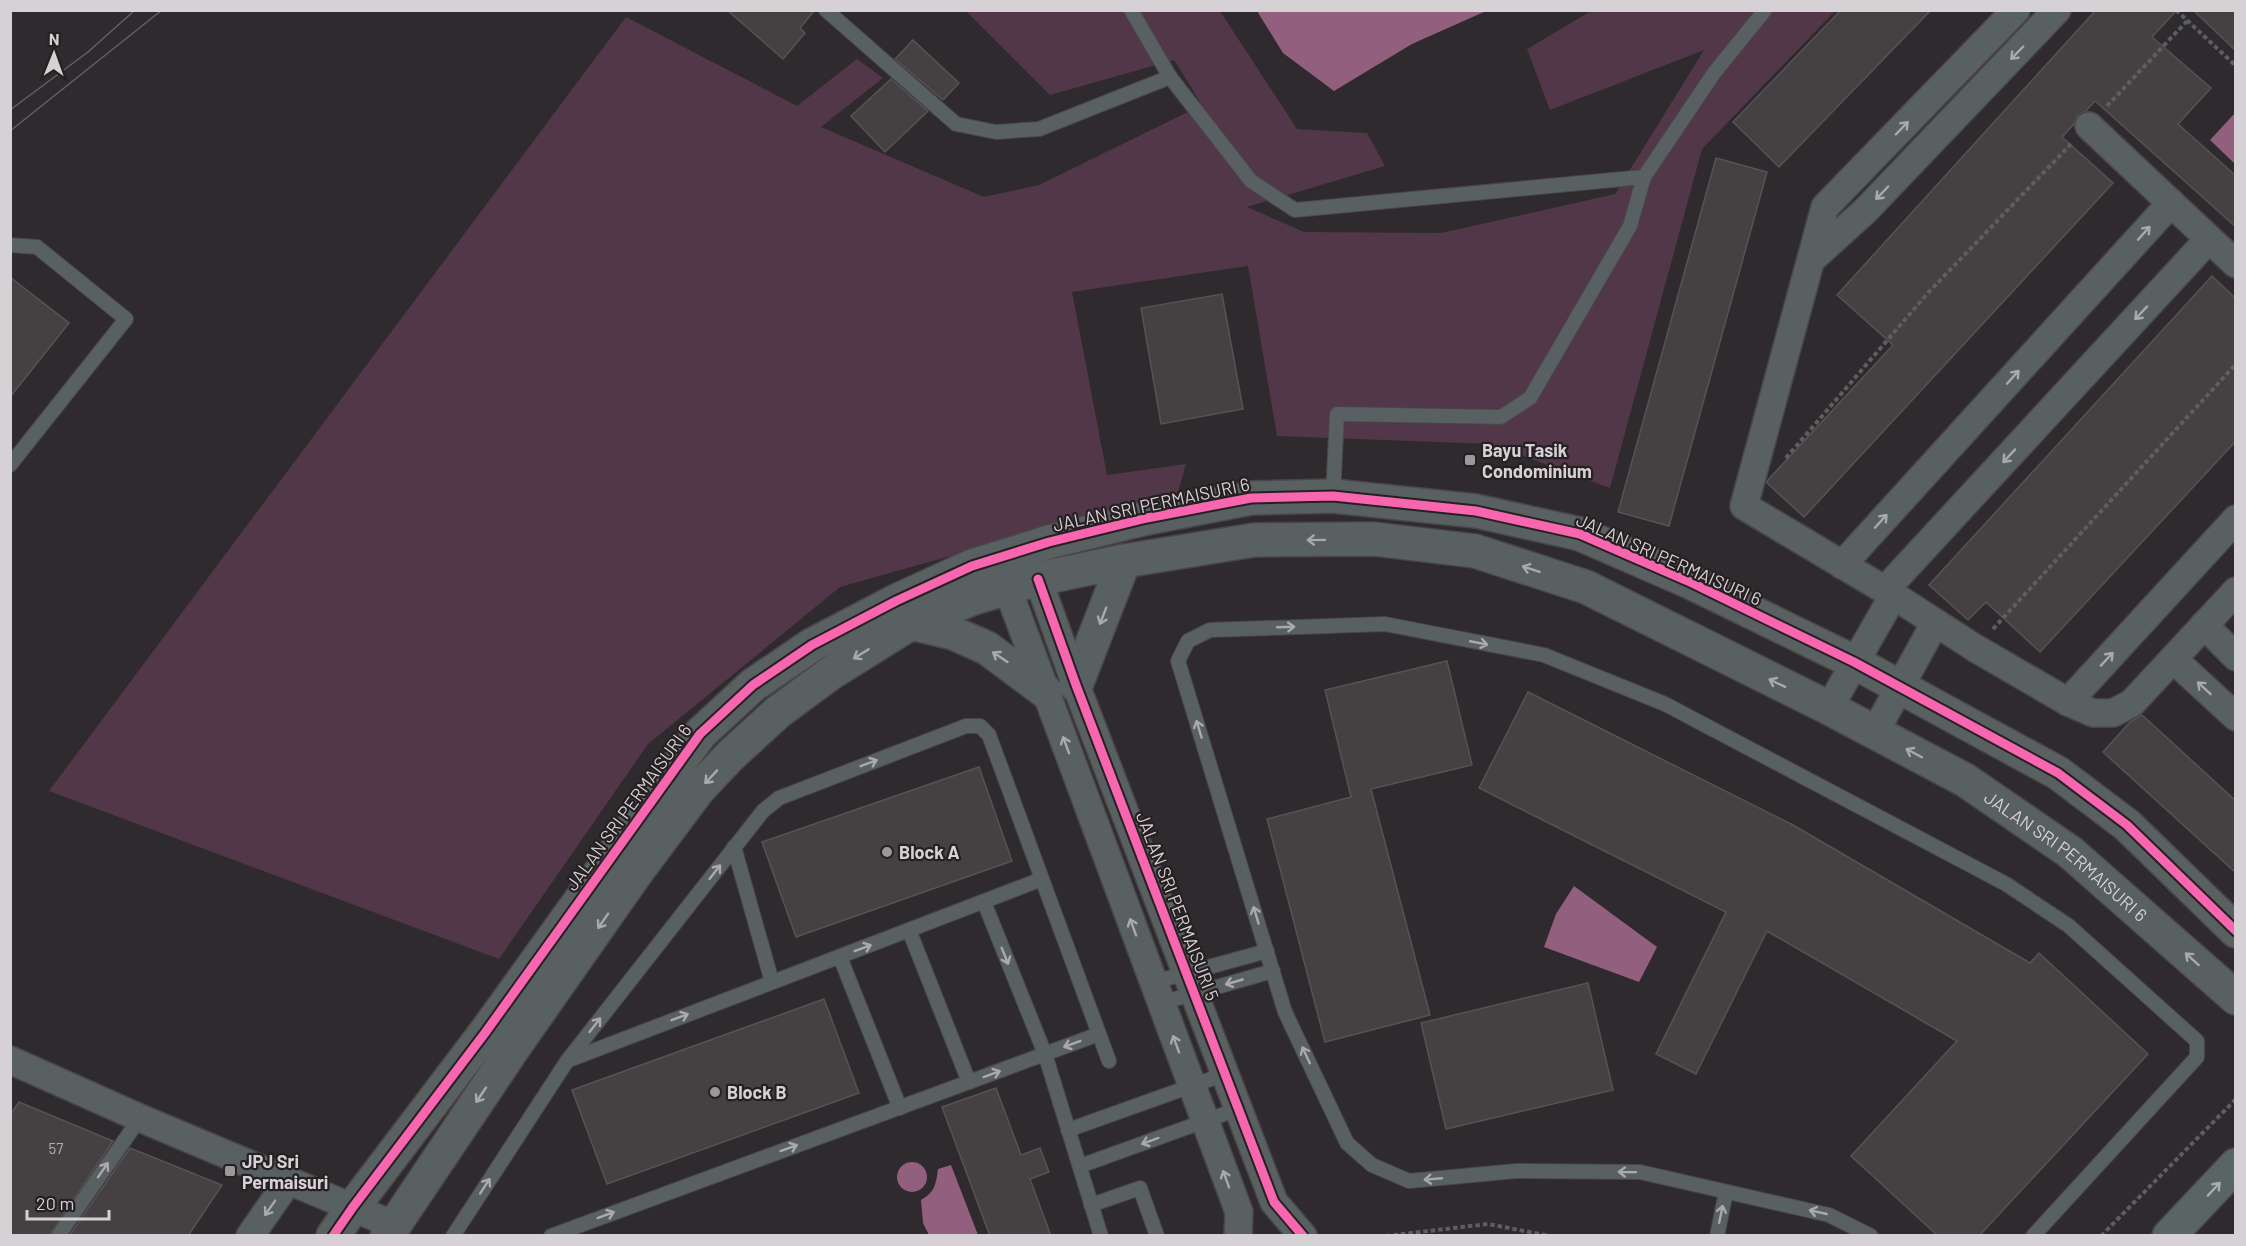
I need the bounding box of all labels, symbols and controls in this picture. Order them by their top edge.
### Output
north arrow [24,24,84,84]
text: N [49,29,60,48]
one-way arrow [2010,45,2024,60]
one-way arrow [1894,120,1909,135]
one-way arrow [1875,186,1889,201]
one-way arrow [2137,226,2151,241]
one-way arrow [2134,305,2148,320]
one-way arrow [2005,370,2020,385]
place label: Bayu Tasik Condominium [1482,439,1592,482]
one-way arrow [2002,448,2016,463]
marker: Bayu Tasik Condominium [1463,453,1477,467]
street label: JALAN SRI PERMAISURI 6 [1051,472,1251,536]
street label: JALAN SRI PERMAISURI 6 [1573,508,1765,610]
one-way arrow [1874,514,1888,529]
one-way arrow [1306,534,1326,546]
one-way arrow [1522,563,1541,574]
one-way arrow [1097,606,1108,625]
one-way arrow [1276,622,1296,633]
one-way arrow [1469,638,1489,649]
one-way arrow [853,649,870,661]
one-way arrow [992,651,1008,663]
one-way arrow [2100,651,2114,666]
one-way arrow [1768,676,1786,688]
one-way arrow [2197,680,2212,695]
street label: JALAN SRI PERMAISURI 6 [560,719,696,895]
one-way arrow [1193,720,1204,739]
one-way arrow [1059,736,1070,754]
one-way arrow [1905,747,1923,758]
one-way arrow [859,757,878,768]
one-way arrow [704,769,718,784]
street label: JALAN SRI PERMAISURI 6 [1980,786,2152,926]
street label: JALAN SRI PERMAISURI 5 [1132,809,1224,1003]
place label: Block A [899,841,960,863]
marker: Block A [880,845,894,859]
one-way arrow [708,864,721,880]
one-way arrow [1250,906,1261,925]
one-way arrow [597,912,609,928]
one-way arrow [1127,919,1138,937]
one-way arrow [853,942,871,953]
one-way arrow [1000,946,1011,965]
one-way arrow [2185,952,2200,966]
one-way arrow [1224,977,1243,988]
one-way arrow [671,1011,689,1022]
one-way arrow [588,1018,601,1034]
one-way arrow [1170,1036,1181,1054]
one-way arrow [1063,1040,1082,1051]
one-way arrow [1299,1046,1311,1064]
one-way arrow [982,1067,1001,1078]
place label: Block B [727,1081,787,1103]
marker: Block B [708,1085,722,1099]
one-way arrow [475,1086,487,1103]
one-way arrow [1141,1136,1160,1147]
house number: 57 [49,1139,63,1157]
one-way arrow [779,1142,798,1153]
place label: JPJ Sri Permaisuri [242,1150,328,1193]
one-way arrow [97,1163,109,1179]
marker: JPJ Sri Permaisuri [223,1164,237,1178]
one-way arrow [1618,1166,1638,1178]
one-way arrow [1220,1170,1231,1189]
one-way arrow [1423,1174,1443,1185]
one-way arrow [479,1179,491,1195]
one-way arrow [2206,1181,2221,1196]
scale bar [27,1183,110,1221]
text: 20 m [36,1192,74,1214]
one-way arrow [264,1199,276,1215]
one-way arrow [1716,1204,1728,1223]
one-way arrow [1809,1206,1828,1218]
one-way arrow [596,1209,615,1220]

